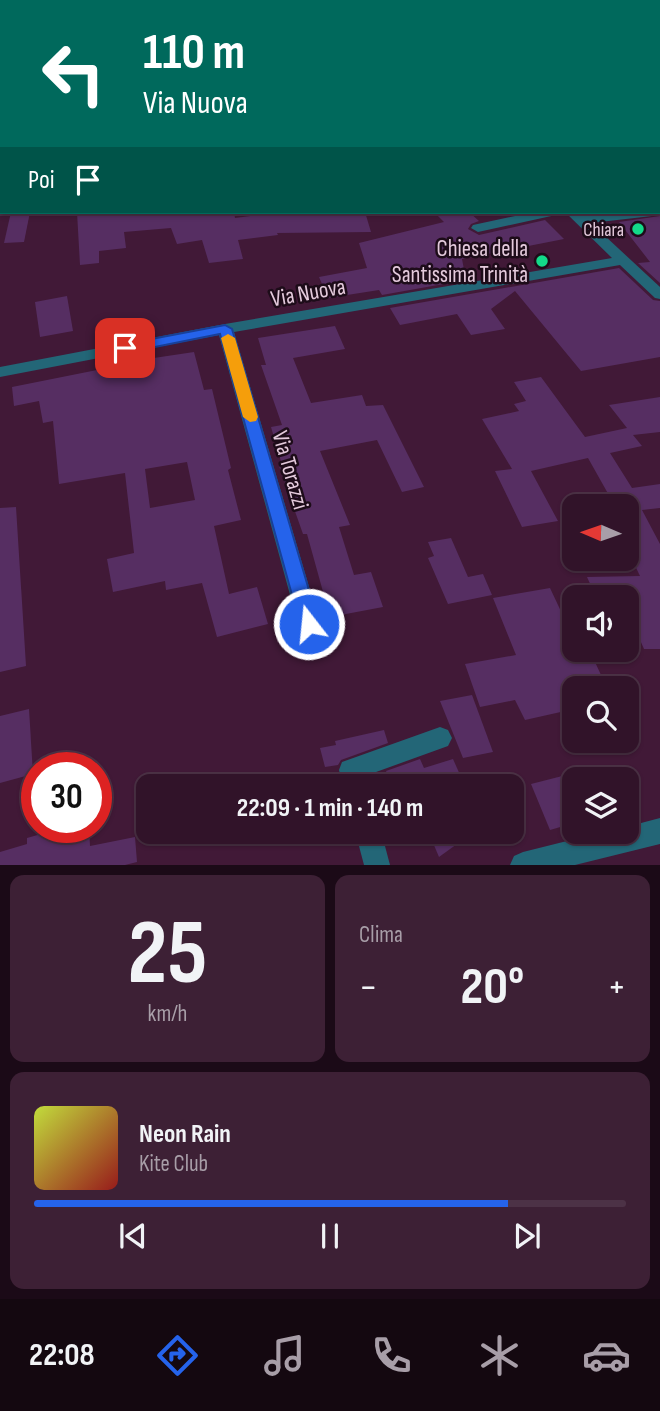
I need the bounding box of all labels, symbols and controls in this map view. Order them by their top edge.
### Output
text: 110 m [143,24,245,83]
icon: left [28,28,119,119]
text: Via Nuova [143,84,248,123]
icon: arrive [69,161,107,199]
text: Poi [28,165,55,196]
place label: Chiara [583,219,624,242]
marker: Chiara [630,221,646,237]
place label: Chiesa della Santissima Trinità [392,235,528,289]
marker: Chiesa della Santissima Trinità [534,253,550,269]
street label: Via Nuova [269,273,348,313]
pin [95,318,155,378]
icon: arrive [106,329,144,367]
street label: Via Torazzi [266,428,315,513]
north arrow [562,494,639,570]
map controls [562,494,639,844]
button: sound [562,585,639,662]
position arrow [272,587,346,661]
button: search [562,676,639,753]
speed limit sign: 30 [21,752,112,843]
button: layers [562,767,639,844]
text: 22:09 · 1 min · 140 m [237,793,423,824]
text: 25 [128,900,207,1009]
text: Clima [359,921,403,949]
text: 20° [461,956,524,1019]
text: − [359,965,378,1010]
text: + [607,965,626,1010]
text: km/h [148,1000,187,1028]
text: Neon Rain [139,1119,231,1150]
text: Kite Club [139,1150,208,1178]
icon: previous [114,1217,152,1255]
icon: pause [311,1217,349,1255]
icon: next [508,1217,546,1255]
icon: directions [153,1331,202,1380]
icon: music [260,1331,309,1380]
icon: phone [367,1331,416,1380]
icon: climate [475,1331,524,1380]
icon: car [582,1331,631,1380]
text: 22:08 [29,1336,95,1375]

